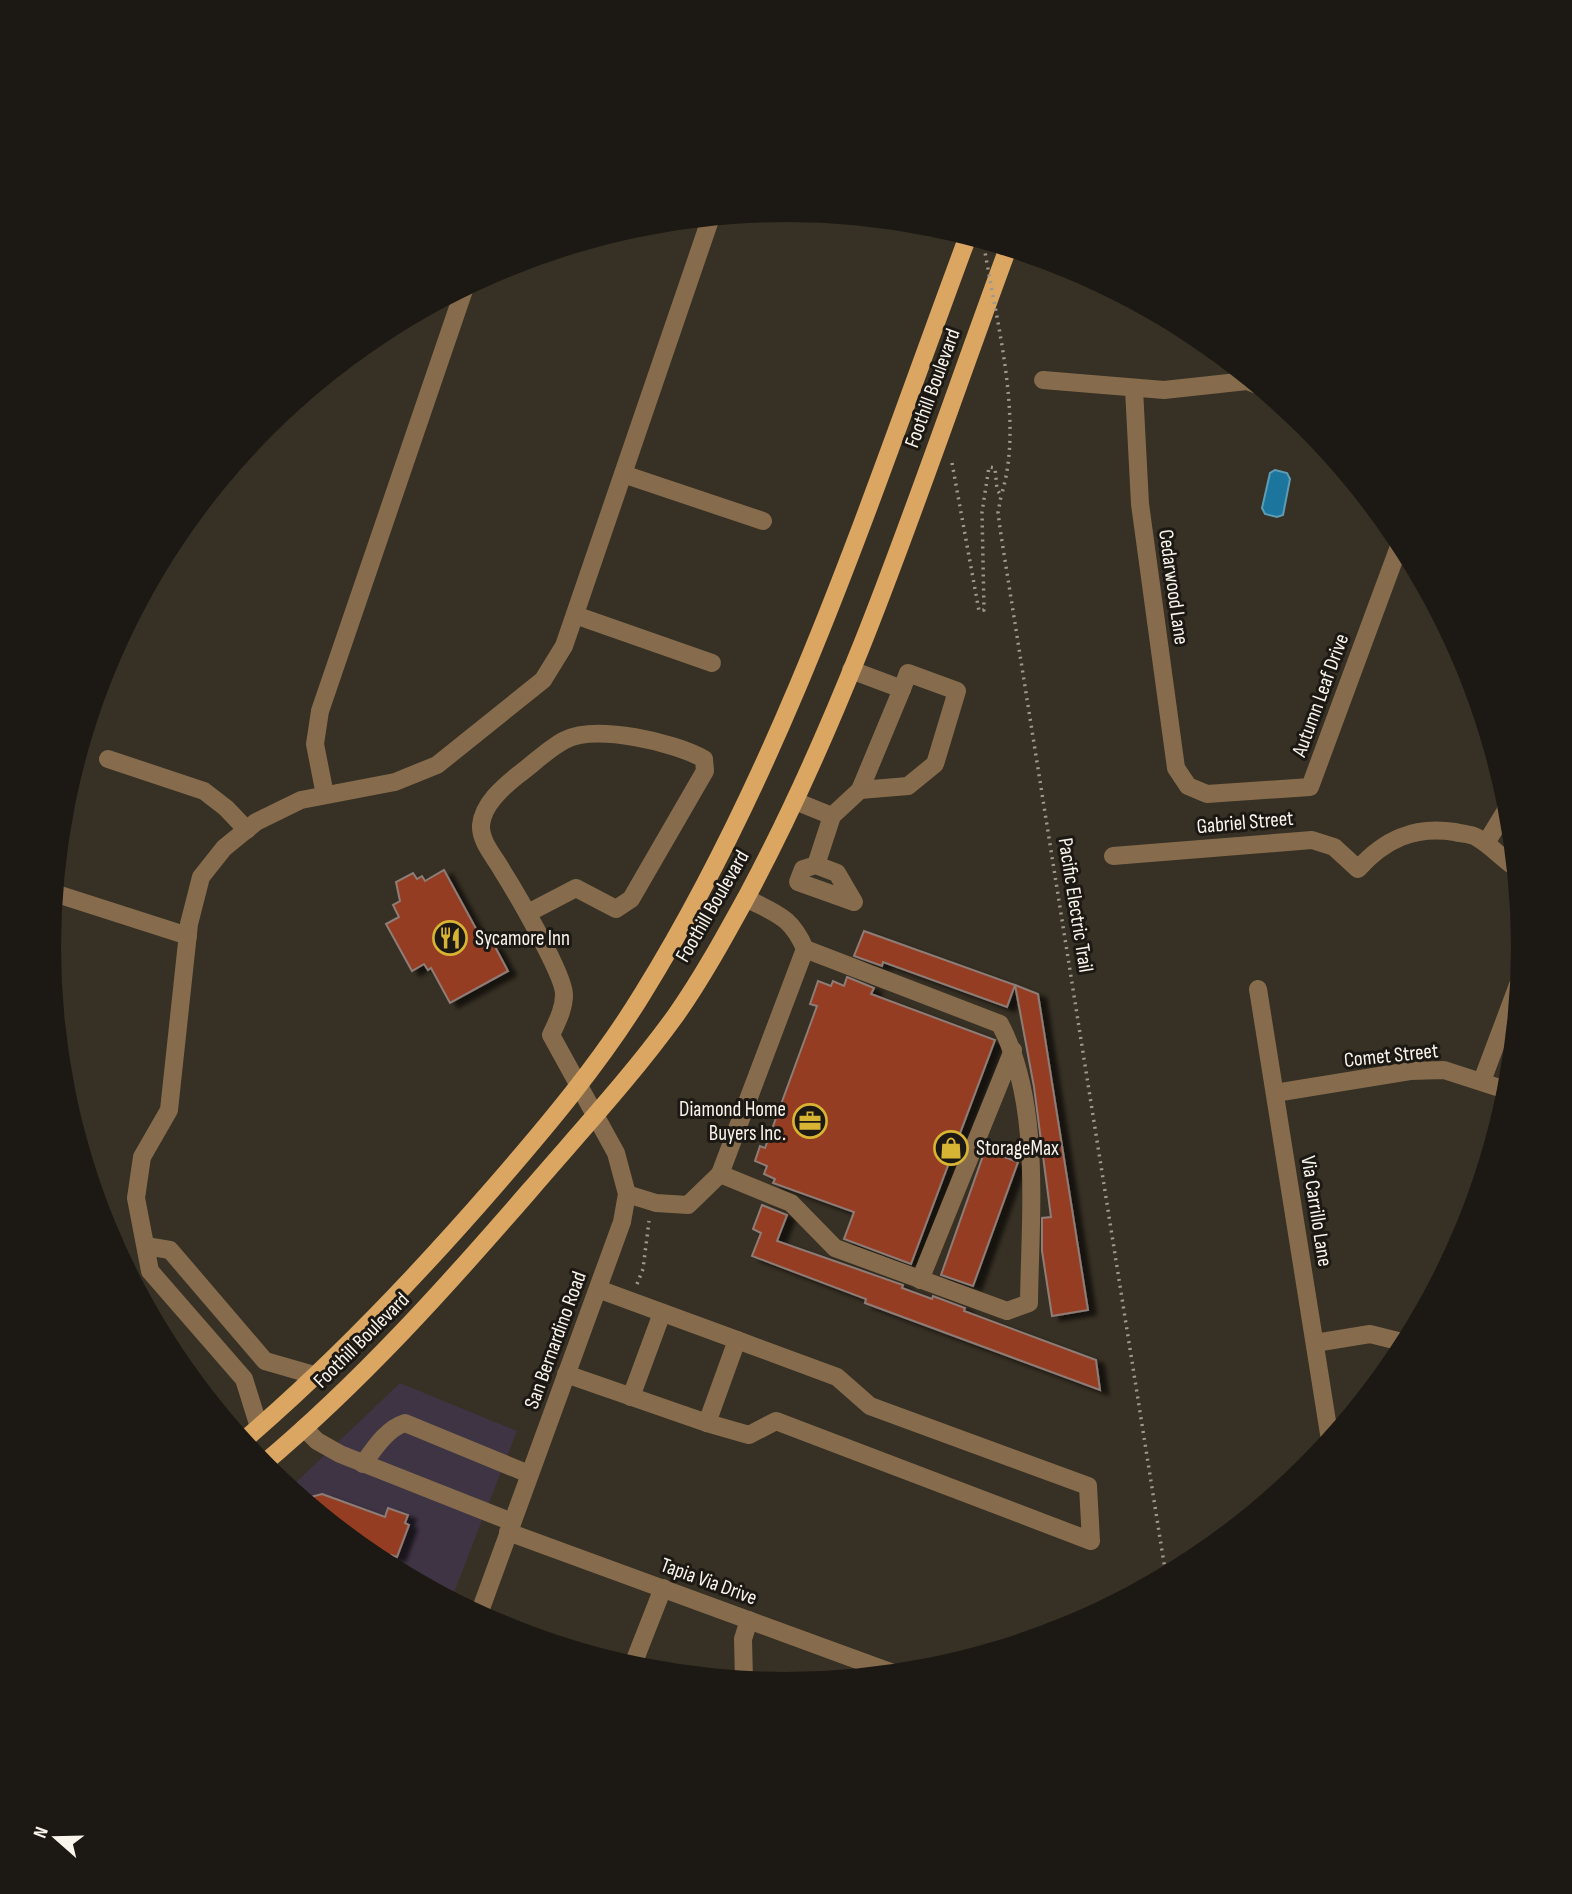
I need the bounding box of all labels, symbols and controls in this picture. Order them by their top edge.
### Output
street label: Foothill Boulevard [899,325,966,451]
street label: Cedarwood Lane [1153,528,1194,646]
street label: Autumn Leaf Drive [1286,630,1354,761]
street label: Gabriel Street [1196,806,1295,839]
street label: Pacific Electric Trail [1053,836,1098,974]
street label: Foothill Boulevard [670,846,754,967]
restaurant icon: Sycamore Inn [431,919,469,957]
place label: Sycamore Inn [475,926,570,951]
street label: Comet Street [1343,1038,1439,1073]
place label: Diamond Home Buyers Inc. [679,1097,786,1146]
office icon: Diamond Home Buyers Inc. [791,1102,829,1140]
shop icon: StorageMax [932,1129,970,1167]
place label: StorageMax [976,1136,1059,1161]
street label: Via Carrillo Lane [1295,1154,1338,1268]
street label: San Bernardino Road [519,1268,592,1412]
street label: Foothill Boulevard [308,1287,414,1393]
street label: Tapia Via Drive [657,1553,760,1610]
north arrow [21,1803,91,1873]
text: N [29,1824,54,1841]

